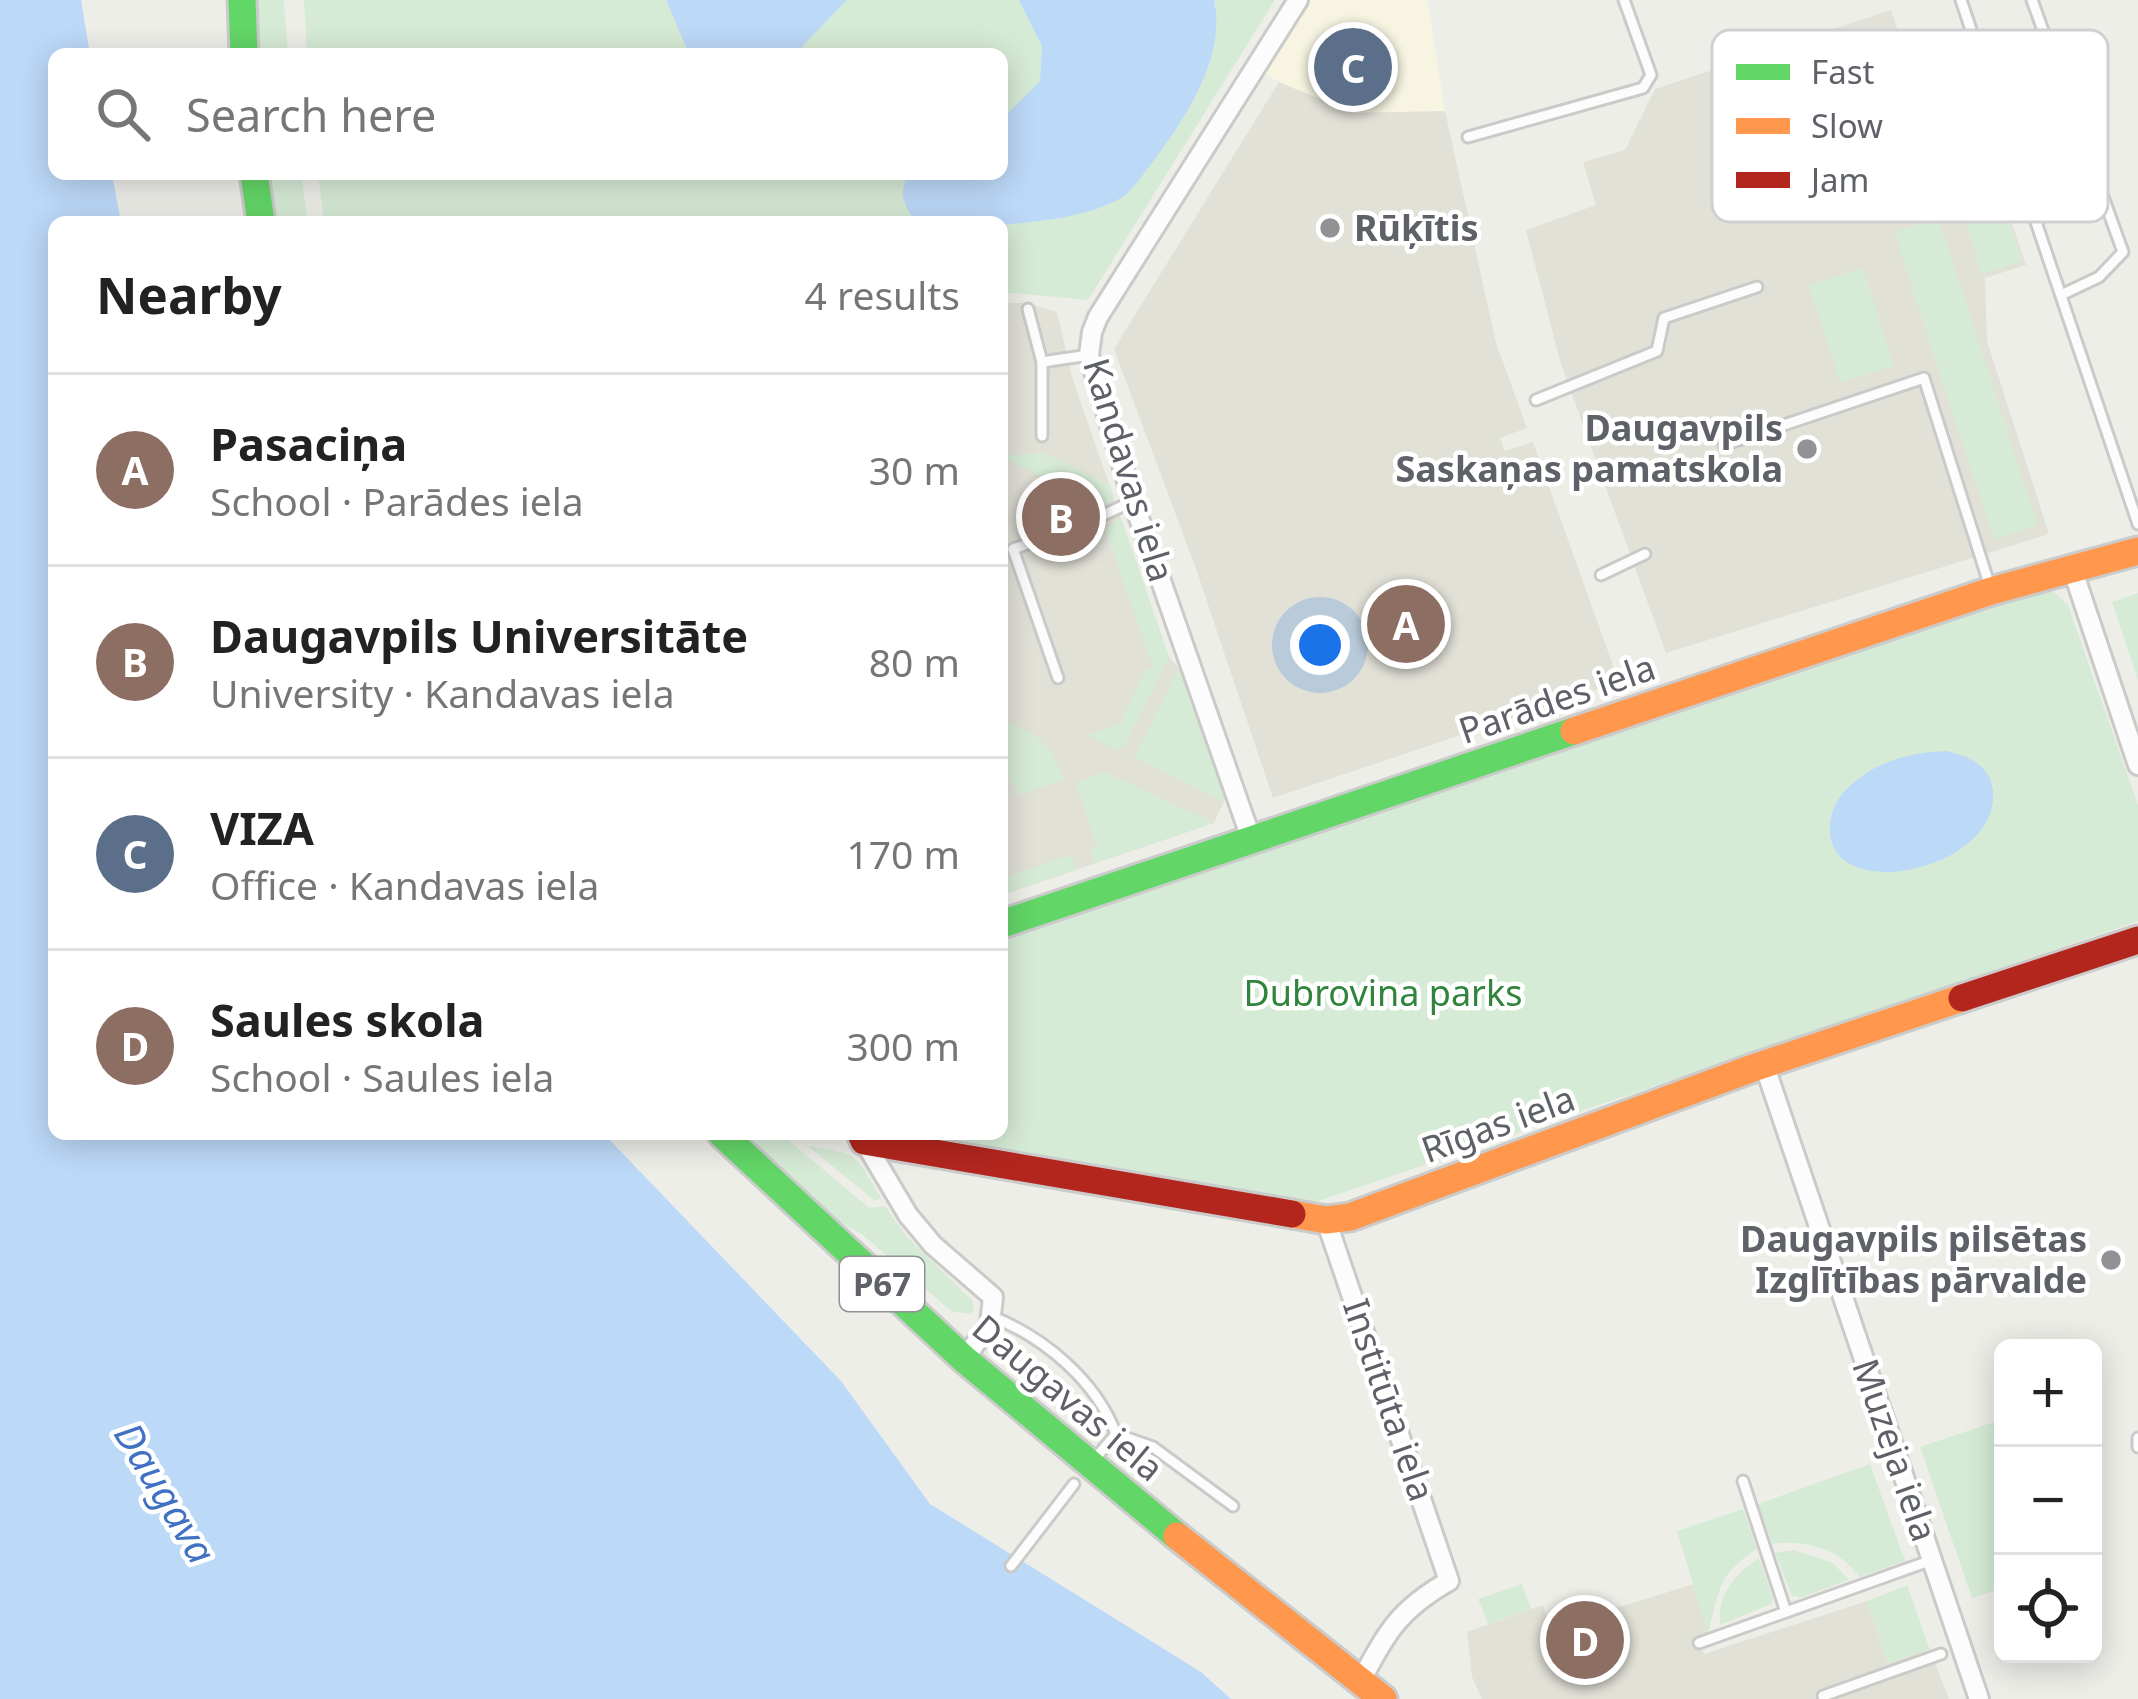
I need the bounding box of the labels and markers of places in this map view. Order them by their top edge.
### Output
pin: C [1314,22,1392,112]
place label: Rūķītis [1354,203,1479,252]
marker: Rūķītis [1317,215,1343,241]
place label: Daugavpils Saskaņas pamatskola [1395,403,1783,493]
marker: Daugavpils Saskaņas pamatskola [1794,436,1820,462]
pin: B [1022,472,1100,562]
pin: A [1367,579,1445,669]
place label: Daugavpils pilsētas Izglītības pārvalde [1740,1214,2087,1304]
marker: Daugavpils pilsētas Izglītības pārvalde [2098,1247,2124,1273]
pin: D [1546,1595,1624,1685]

